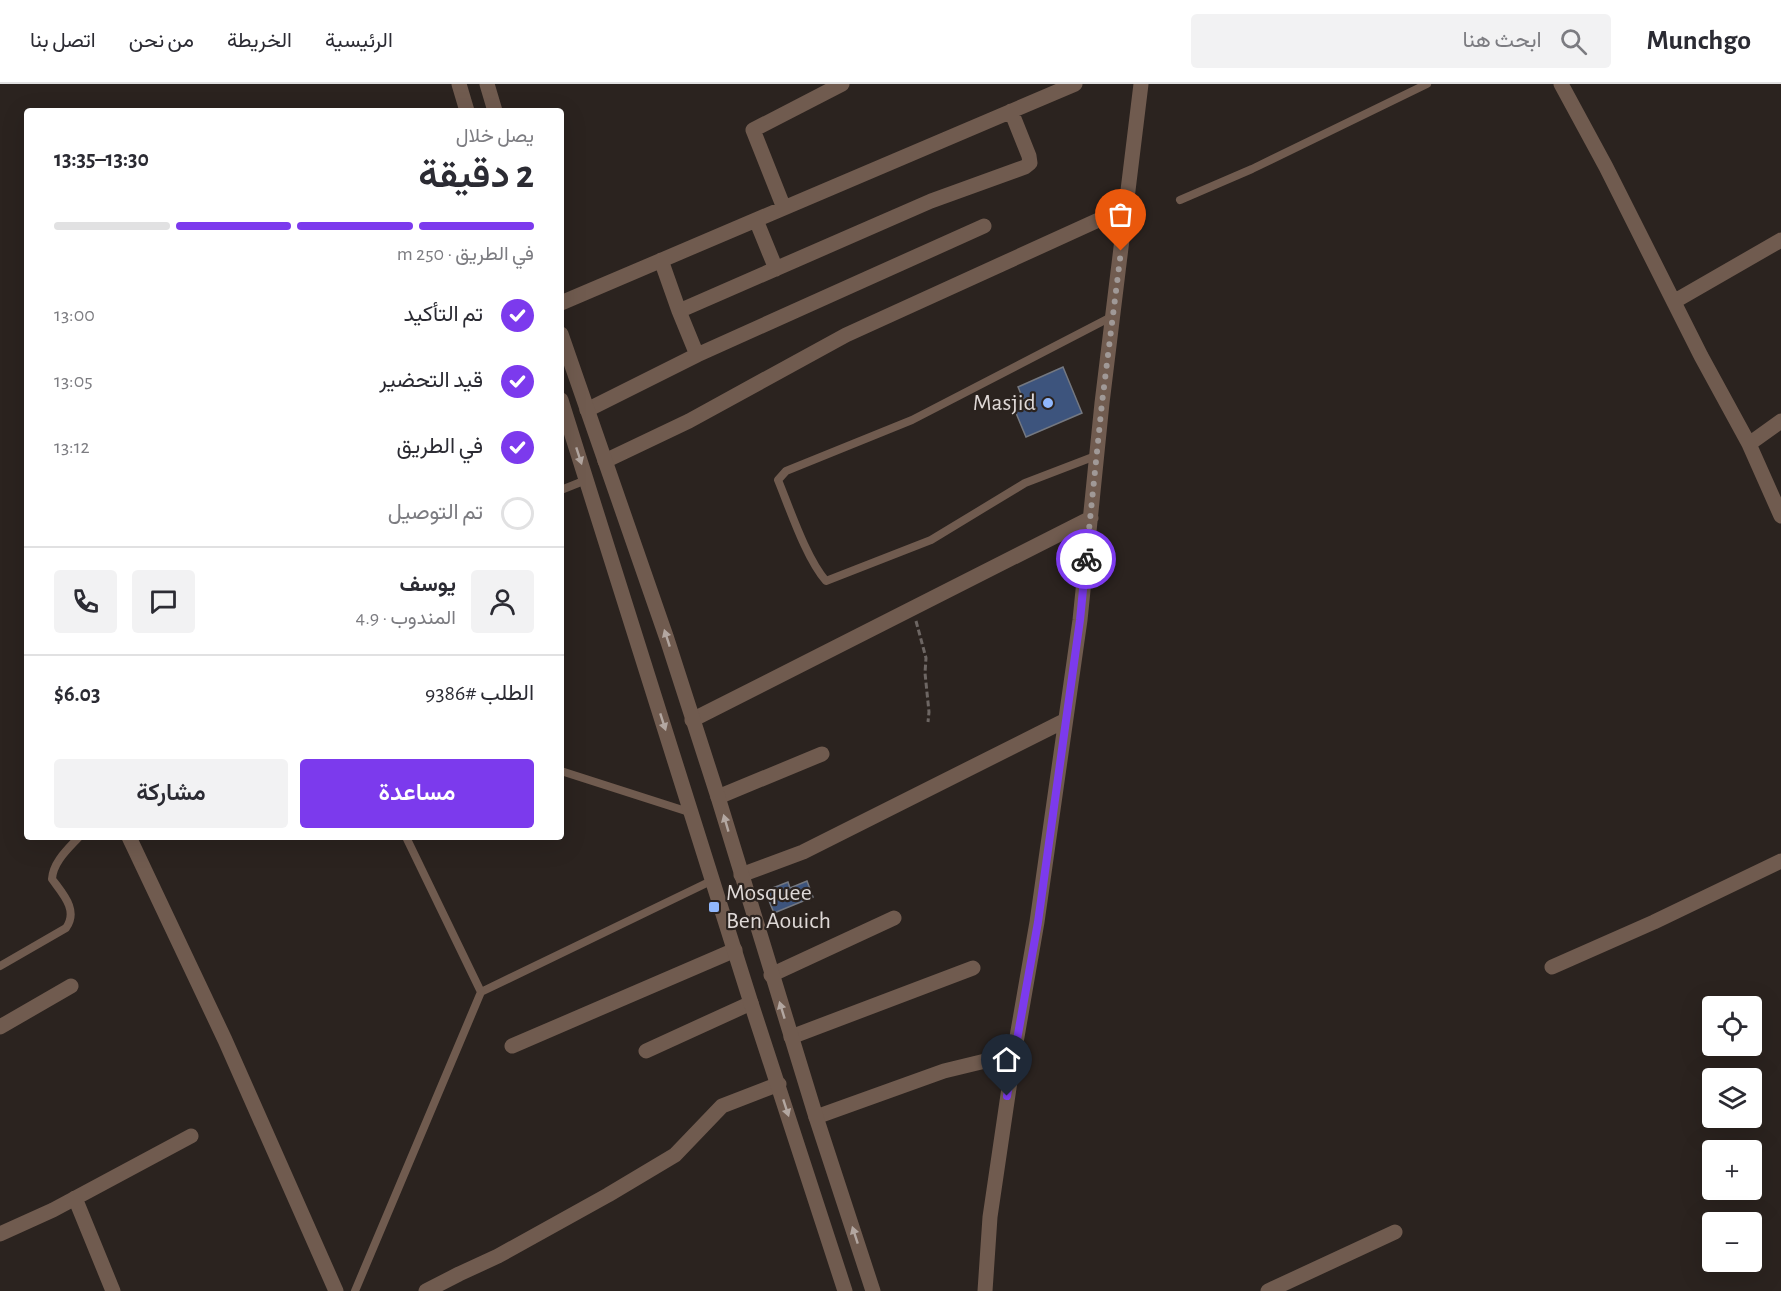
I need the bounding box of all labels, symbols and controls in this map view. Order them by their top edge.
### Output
search box [1191,14,1611,68]
icon: search [1557,25,1590,58]
text: Munchgo [1647,27,1751,55]
text: ابحث هنا [1462,29,1542,51]
text: اتصل بنا [30,30,96,51]
text: من نحن [129,30,194,51]
text: الخريطة [227,30,292,51]
text: الرئيسية [325,30,393,51]
text: يصل خلال [456,126,534,146]
text: 13:30–13:35 [54,148,149,170]
text: 2 دقيقة [418,156,534,195]
pin [1095,189,1146,251]
icon: bag [1104,198,1137,231]
text: في الطريق · 250 m [397,244,534,264]
icon: check [501,299,534,332]
text: تم التأكيد [404,303,483,325]
text: 13:00 [54,305,95,325]
icon: check [501,365,534,398]
text: قيد التحضير [379,369,483,391]
text: 13:05 [54,371,93,391]
place label: Masjid [973,391,1036,415]
marker: Masjid [1041,396,1055,410]
icon: check [501,431,534,464]
text: في الطريق [396,435,483,457]
text: 13:12 [54,437,90,457]
one-way arrow [575,447,584,465]
text: تم التوصيل [388,501,483,523]
courier [1056,529,1116,589]
icon: bike [1070,543,1103,576]
button: phone [54,570,117,633]
button: chat [132,570,195,633]
button: person [471,570,534,633]
text: يوسف [400,573,456,595]
text: المندوب · 4.9 [356,608,456,628]
one-way arrow [661,628,671,646]
text: الطلب #9386 [425,682,534,704]
text: $6.03 [54,683,101,705]
one-way arrow [659,713,668,731]
button: مشاركة [54,759,288,828]
button: مساعدة [300,759,534,828]
one-way arrow [721,814,730,832]
place label: Mosquee Ben Aouich [726,881,831,933]
marker: Mosquee Ben Aouich [707,900,721,914]
map controls [1702,996,1762,1272]
button: locate [1702,996,1762,1056]
one-way arrow [777,1001,786,1019]
pin [981,1034,1032,1096]
icon: home [990,1043,1023,1076]
button: layers [1702,1068,1762,1128]
one-way arrow [782,1099,792,1117]
button: + [1702,1140,1762,1200]
button: − [1702,1212,1762,1272]
one-way arrow [850,1226,859,1244]

